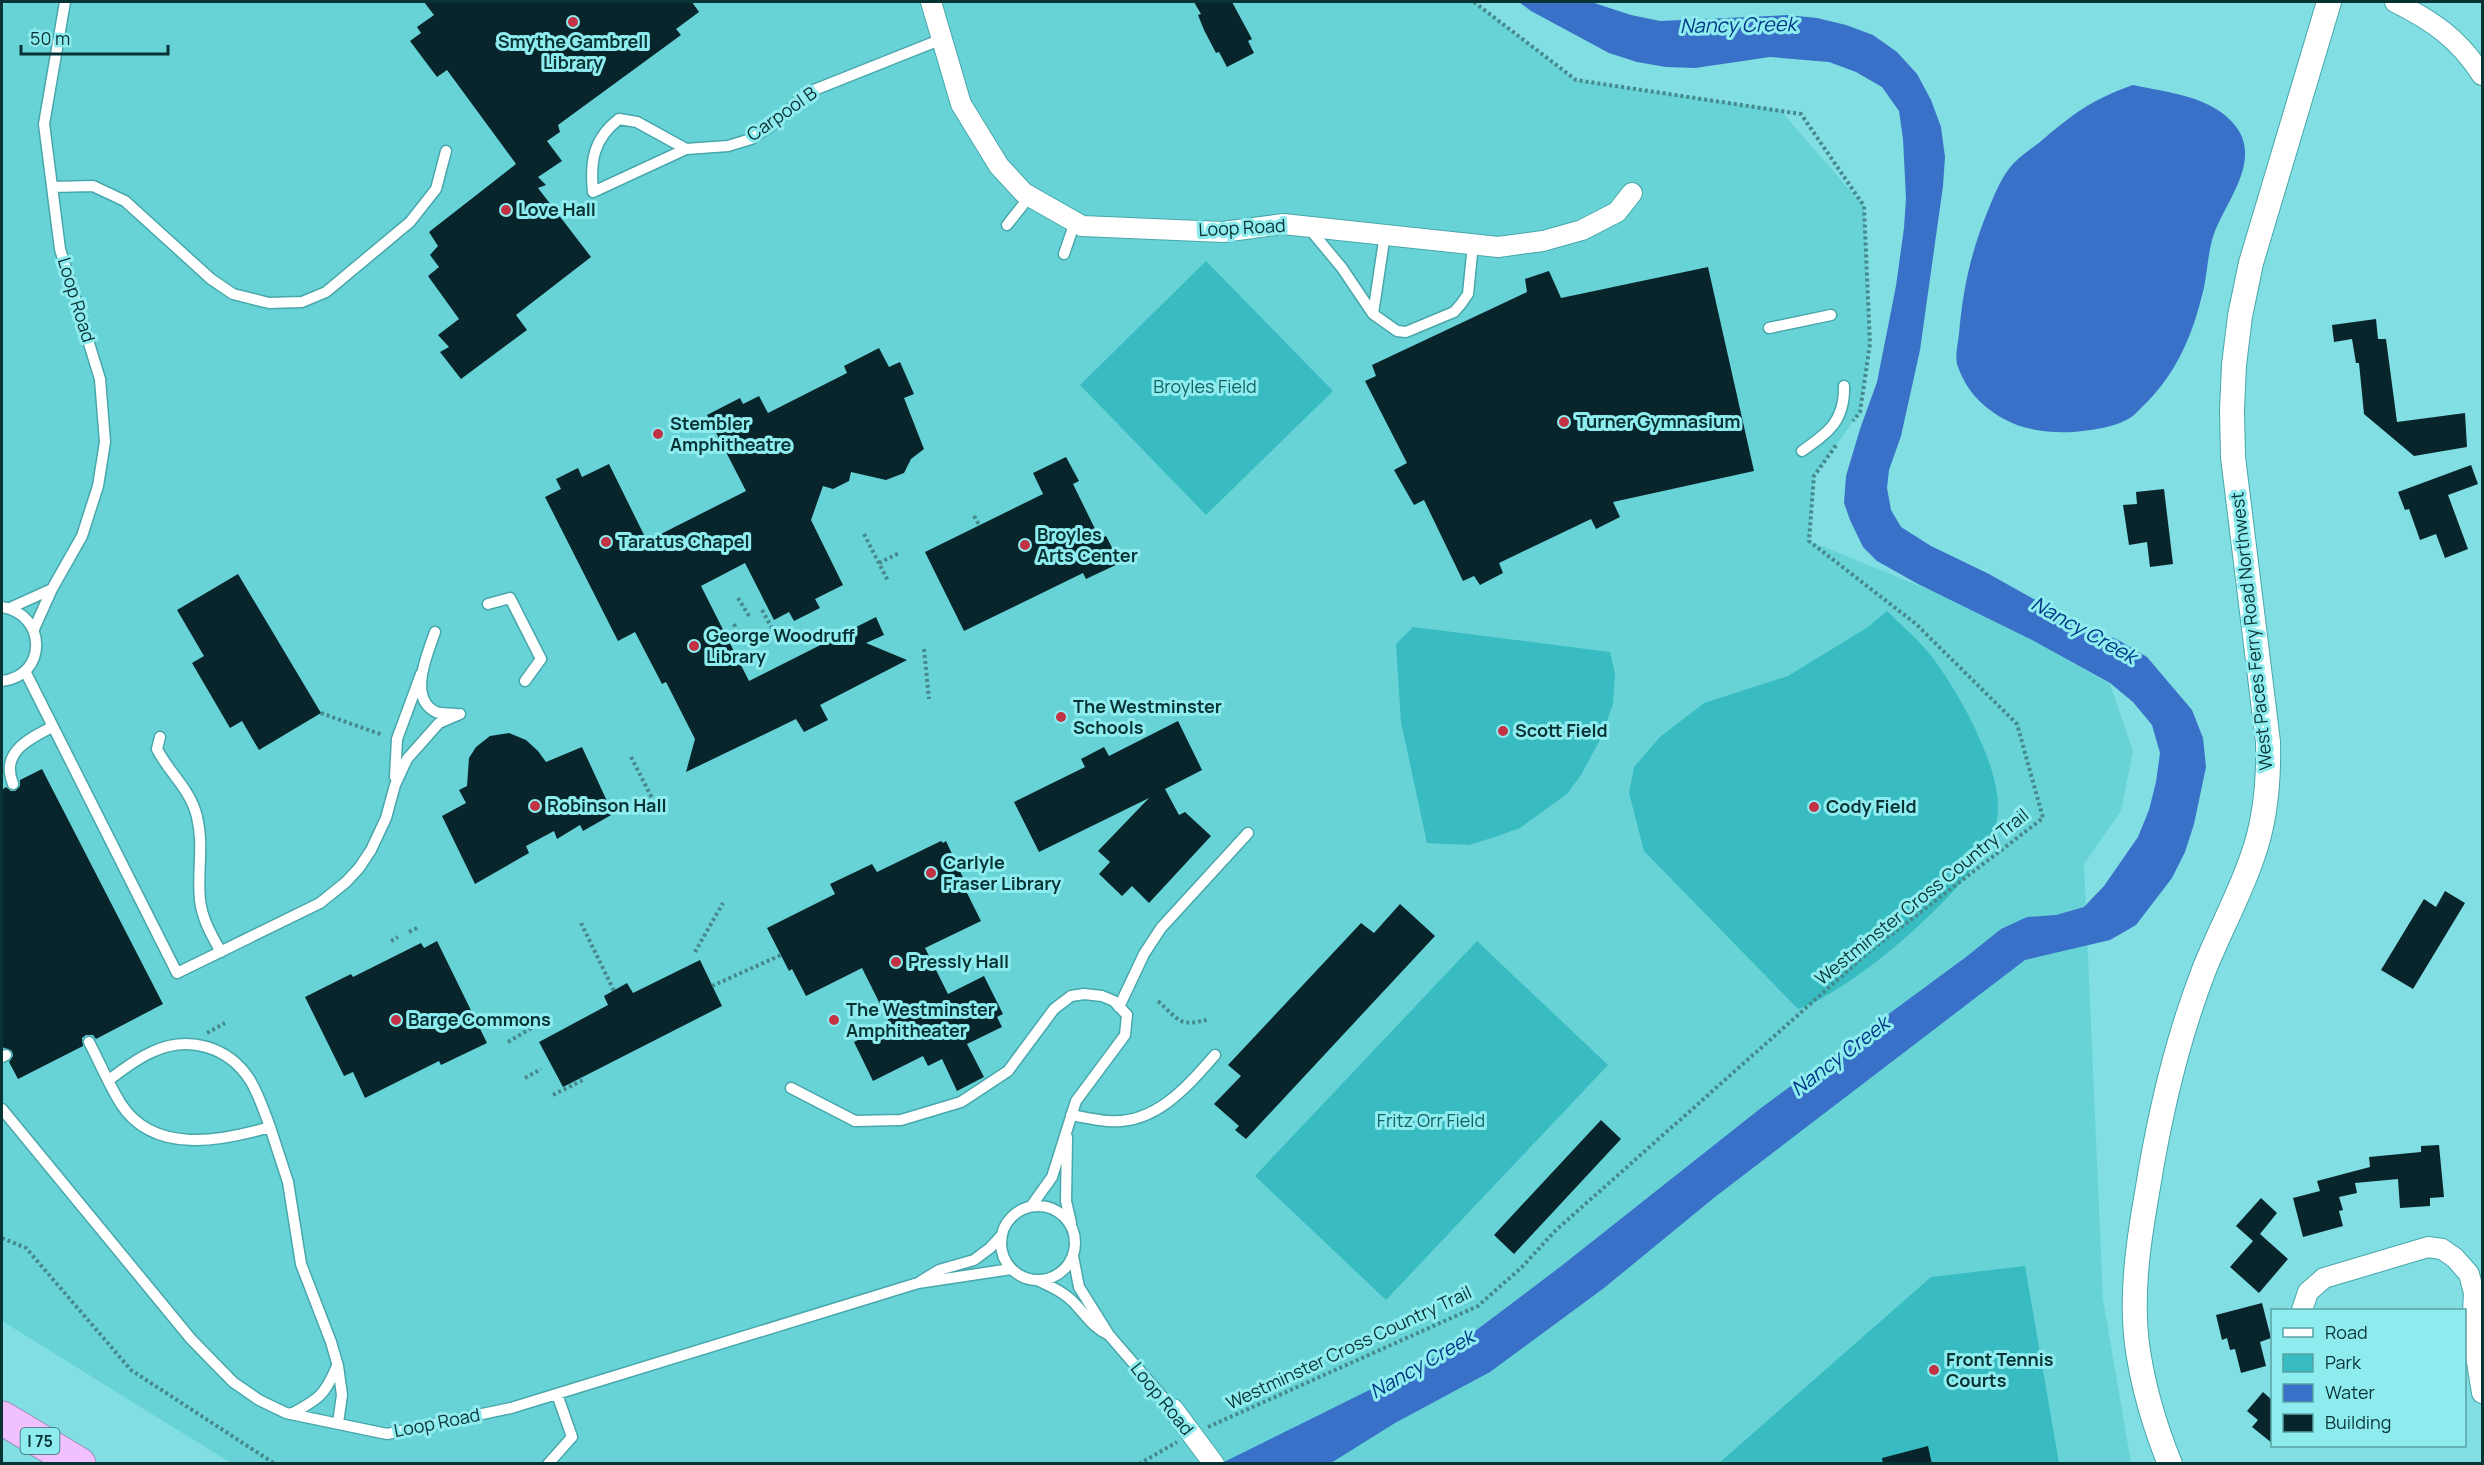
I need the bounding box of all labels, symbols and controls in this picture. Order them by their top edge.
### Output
water label: Nancy Creek [1680,10,1800,39]
marker: Smythe Gambrell Library [566,15,580,29]
scale bar [21,18,168,56]
text: 50 m [30,26,70,50]
place label: Smythe Gambrell Library [498,29,648,74]
street label: Carpool B [742,80,821,146]
place label: Love Hall [518,197,596,221]
marker: Love Hall [499,203,513,217]
street label: Loop Road [1198,213,1286,241]
street label: Loop Road [53,254,101,345]
park label: Broyles Field [1153,374,1257,398]
place label: Turner Gymnasium [1576,409,1740,433]
place label: Stembler Amphitheatre [670,411,792,456]
marker: Turner Gymnasium [1557,415,1571,429]
marker: Stembler Amphitheatre [651,427,665,441]
street label: West Paces Ferry Road Northwest [2224,491,2278,771]
place label: Broyles Arts Center [1037,522,1138,567]
place label: Taratus Chapel [618,529,750,553]
marker: Taratus Chapel [599,535,613,549]
marker: Broyles Arts Center [1018,538,1032,552]
water label: Nancy Creek [2027,590,2144,671]
place label: George Woodruff Library [706,623,855,668]
marker: George Woodruff Library [687,639,701,653]
place label: The Westminster Schools [1073,694,1222,739]
marker: The Westminster Schools [1054,710,1068,724]
place label: Scott Field [1515,718,1608,742]
marker: Scott Field [1496,724,1510,738]
place label: Robinson Hall [547,793,667,817]
place label: Cody Field [1826,794,1917,818]
marker: Robinson Hall [528,799,542,813]
marker: Cody Field [1807,800,1821,814]
street label: Westminster Cross Country Trail [1810,802,2033,990]
place label: Carlyle Fraser Library [943,850,1061,895]
marker: Carlyle Fraser Library [924,866,938,880]
place label: Pressly Hall [908,949,1009,973]
marker: Pressly Hall [889,955,903,969]
place label: The Westminster Amphitheater [846,997,995,1042]
place label: Barge Commons [408,1007,551,1031]
water label: Nancy Creek [1785,1008,1897,1101]
marker: Barge Commons [389,1013,403,1027]
marker: The Westminster Amphitheater [827,1013,841,1027]
park label: Fritz Orr Field [1377,1108,1485,1132]
street label: Westminster Cross Country Trail [1222,1280,1475,1415]
legend [2271,1309,2466,1447]
text: Road [2325,1320,2368,1344]
water label: Nancy Creek [1365,1321,1482,1404]
place label: Front Tennis Courts [1946,1347,2054,1392]
text: Park [2325,1350,2362,1374]
street label: Loop Road [1126,1357,1200,1440]
marker: Front Tennis Courts [1927,1363,1941,1377]
text: Water [2325,1380,2375,1404]
street label: Loop Road [392,1402,482,1442]
text: Building [2325,1410,2391,1434]
road number: I 75 [20,1428,60,1454]

